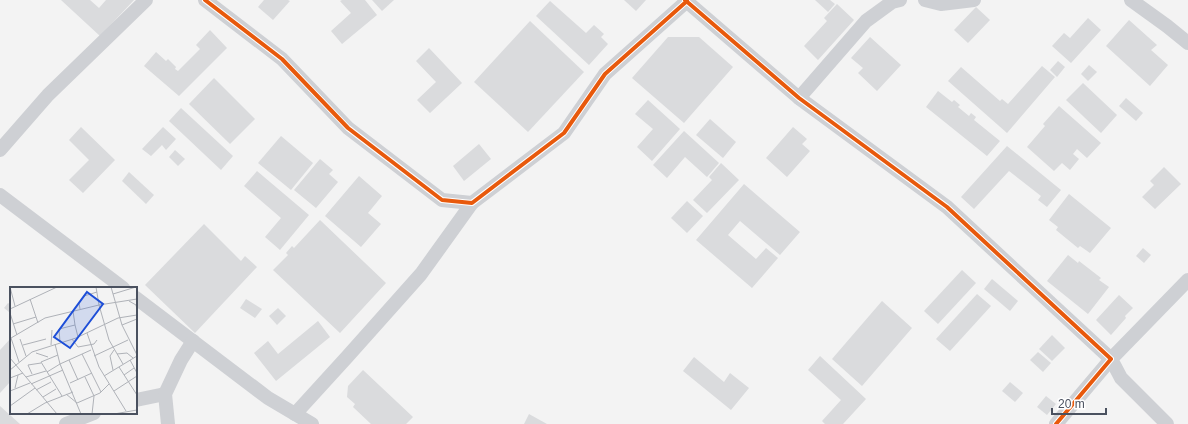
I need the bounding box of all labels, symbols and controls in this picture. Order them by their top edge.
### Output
inset map [10,287,137,414]
scale bar [1052,390,1106,416]
text: 20 m [1058,397,1085,411]

